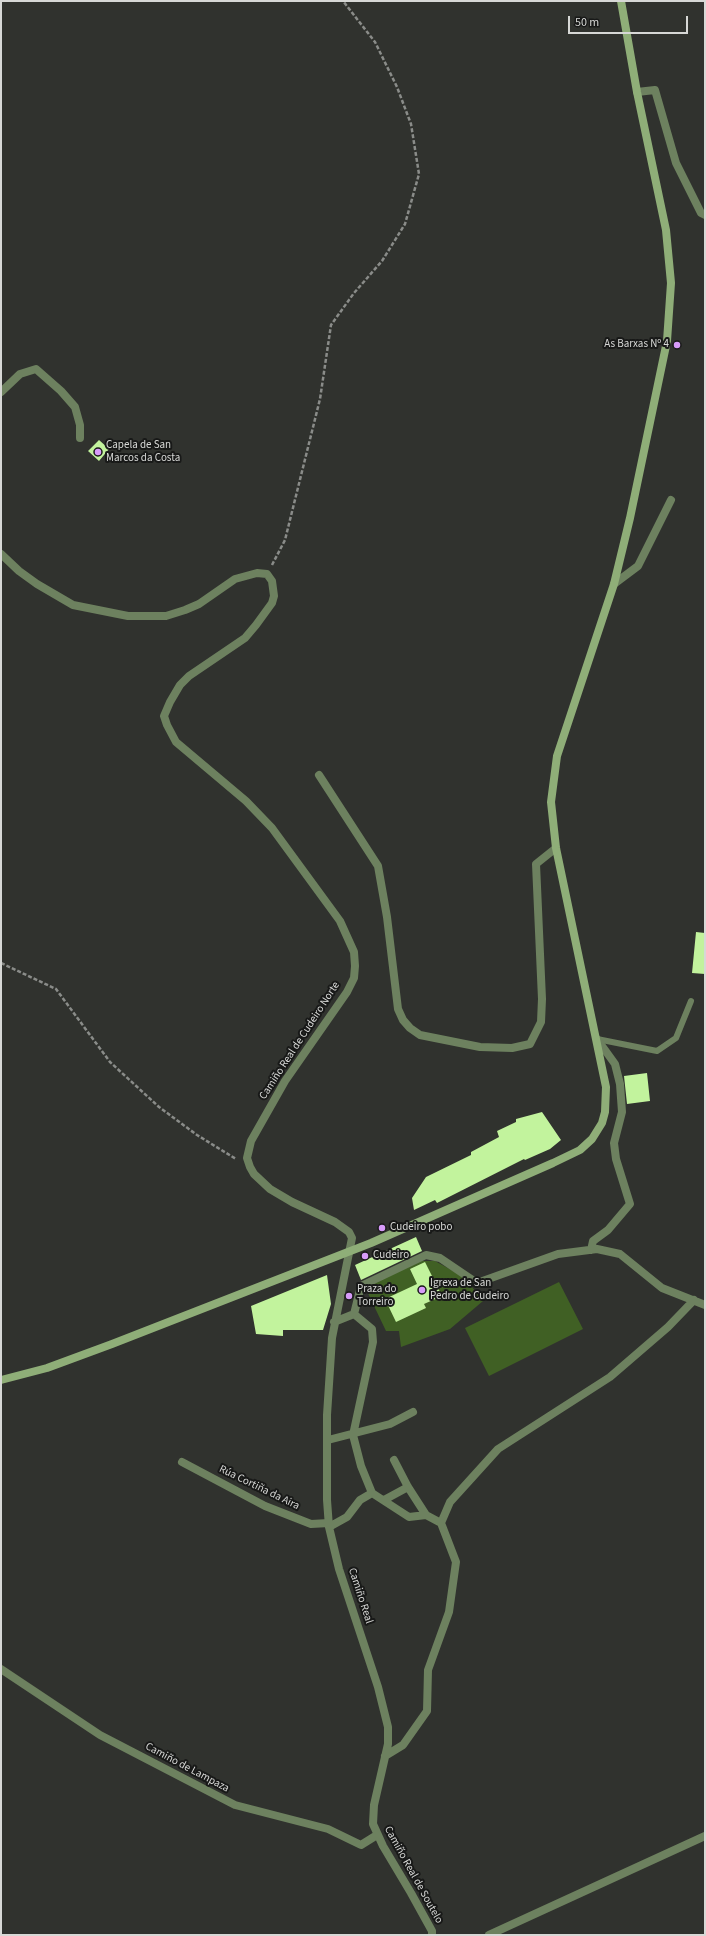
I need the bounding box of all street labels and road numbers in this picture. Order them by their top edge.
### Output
street label: Camiño Real de Cudeiro Norte [257,980,343,1102]
street label: Rúa Cortiña da Aira [217,1463,301,1513]
street label: Camiño Real [345,1567,375,1625]
street label: Camiño de Lampaza [143,1740,231,1796]
street label: Camiño Real de Soutelo [381,1824,445,1926]

